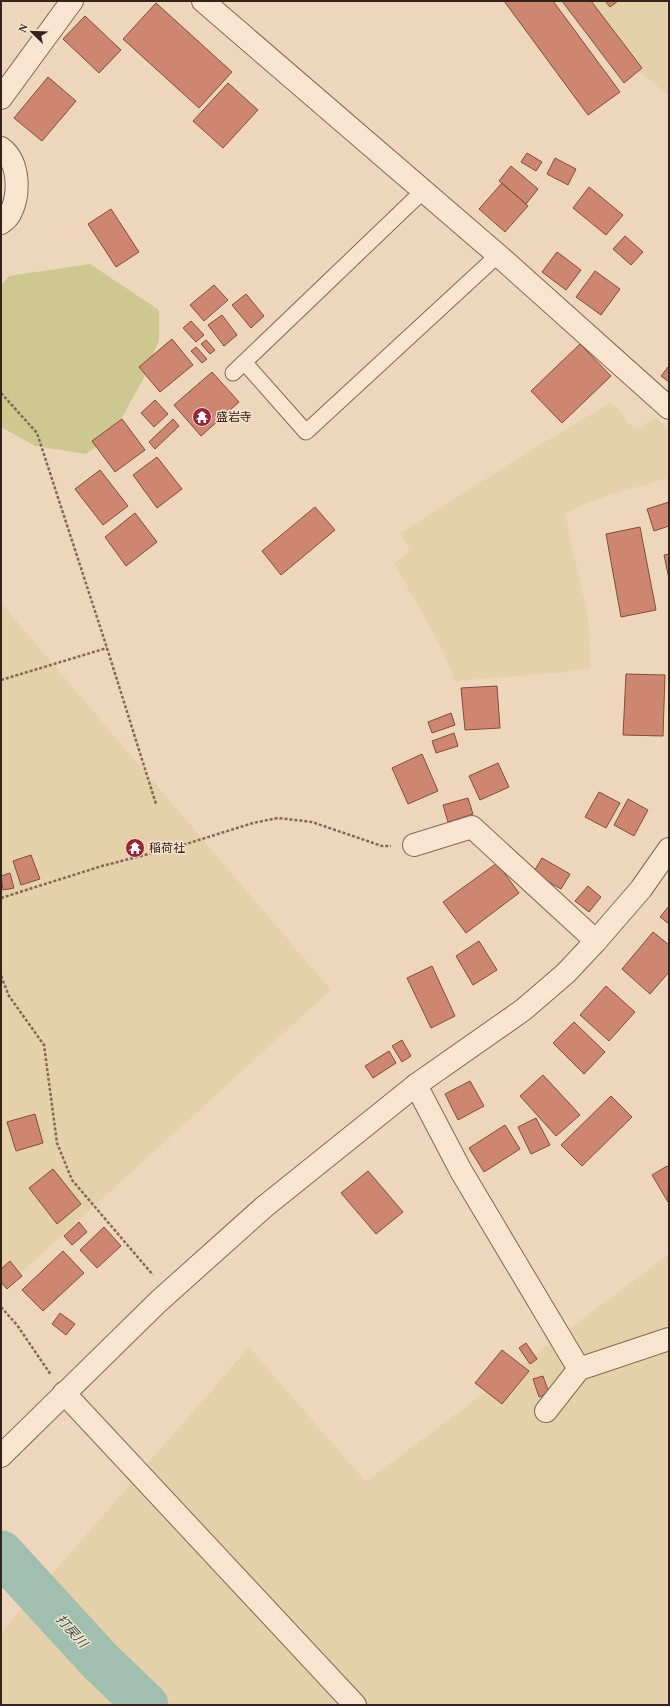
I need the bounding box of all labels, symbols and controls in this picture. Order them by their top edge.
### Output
north arrow [12,12,52,52]
text: N [16,22,30,34]
temple icon: 盛岩寺 [191,406,213,428]
place label: 盛岩寺 [216,410,252,424]
temple icon: 稲荷社 [124,837,146,859]
place label: 稲荷社 [149,841,185,855]
water label: 打戻川 [53,1611,92,1652]

